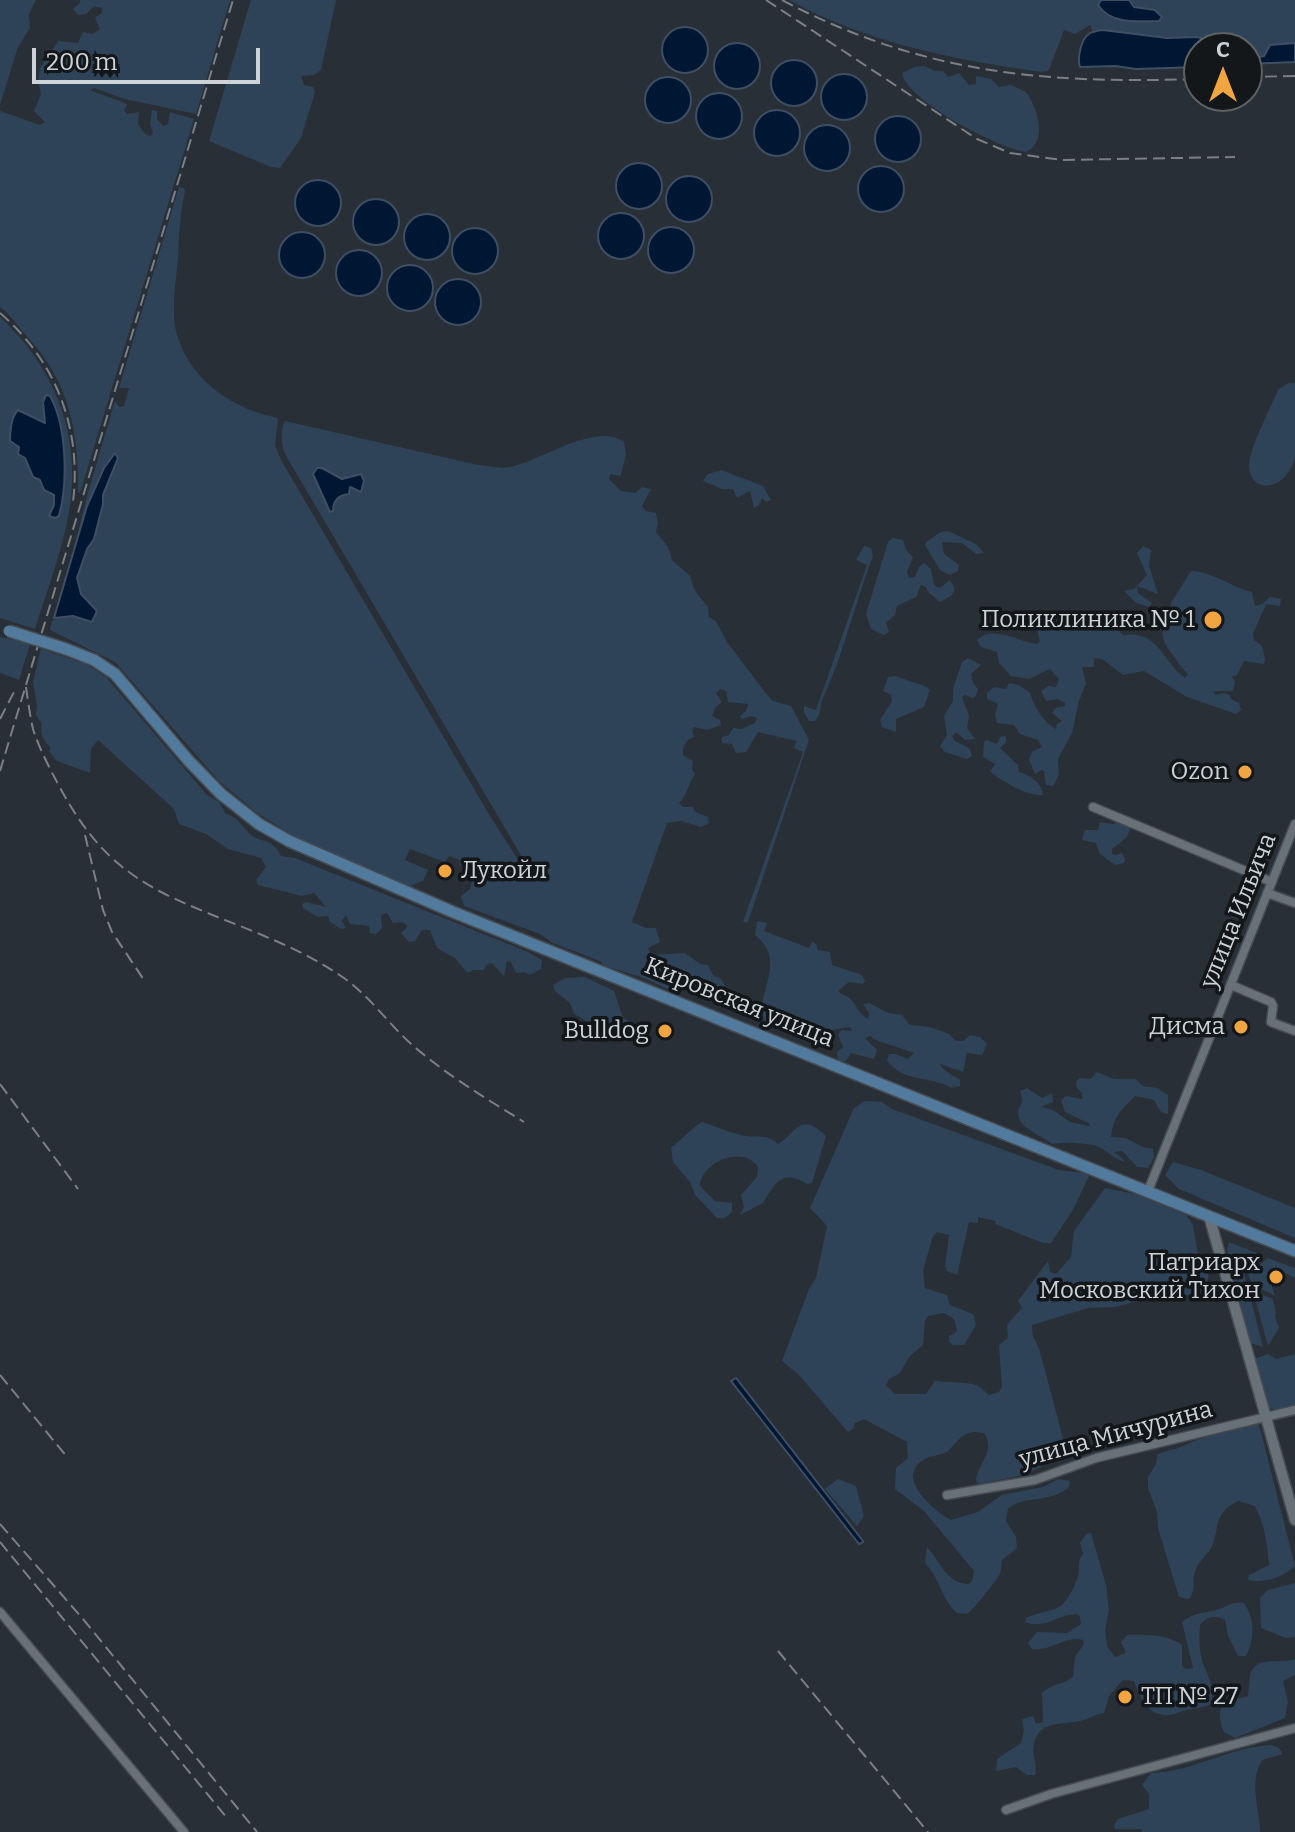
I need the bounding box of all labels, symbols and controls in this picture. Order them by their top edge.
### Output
scale bar [36,32,264,82]
north arrow [1183,32,1263,112]
text: С [1216,36,1230,63]
text: 200 m [46,48,118,76]
place label: Поликлиника № 1 [981,606,1195,634]
marker: Поликлиника № 1 [1202,609,1224,631]
place label: Ozon [1171,758,1229,786]
marker: Ozon [1236,763,1254,781]
street label: улица Ильича [1195,829,1283,993]
place label: Лукойл [461,857,547,885]
marker: Лукойл [436,862,454,880]
street label: Кировская улица [640,952,838,1054]
place label: Дисма [1149,1013,1225,1041]
place label: Bulldog [564,1017,649,1045]
marker: Дисма [1232,1018,1250,1036]
marker: Bulldog [656,1022,674,1040]
place label: Патриарх Московский Тихон [1039,1249,1260,1305]
marker: Патриарх Московский Тихон [1267,1268,1285,1286]
street label: улица Мичурина [1016,1395,1216,1475]
place label: ТП № 27 [1141,1683,1238,1711]
marker: ТП № 27 [1116,1688,1134,1706]

